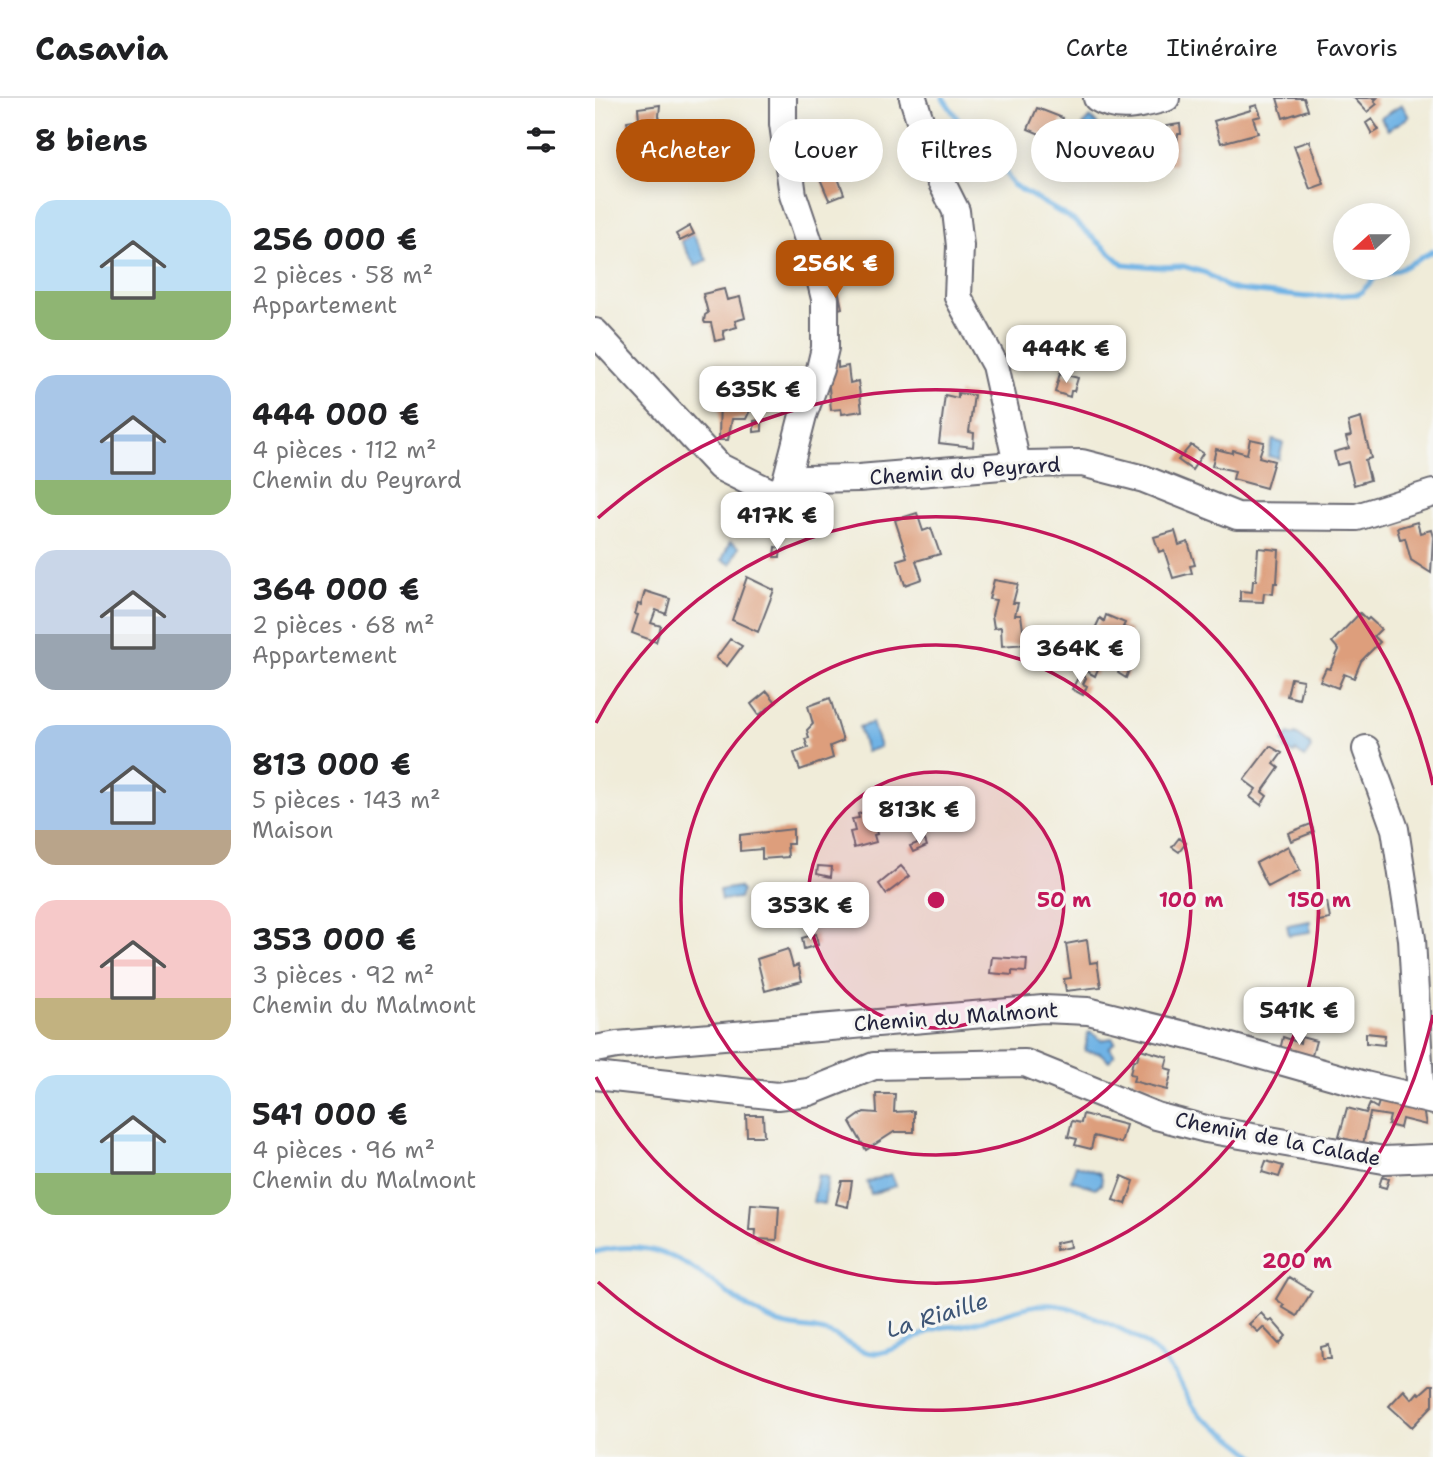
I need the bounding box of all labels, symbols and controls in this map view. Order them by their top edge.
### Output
text: Casavia [35,26,168,71]
text: Carte [1066,32,1129,64]
text: Itinéraire [1167,32,1278,64]
text: Favoris [1316,32,1398,64]
chip: Acheter [616,119,755,182]
chip: Louer [769,119,883,182]
chip: Filtres [897,119,1017,182]
chip: Nouveau [1031,119,1179,182]
text: 8 biens [35,120,148,161]
icon: filters [522,121,560,159]
north arrow [1333,203,1411,280]
map controls [1333,203,1410,280]
text: 256 000 € [252,219,417,260]
icon: home [91,228,175,312]
pin: 256K € [778,240,892,300]
text: 256K € [792,248,878,278]
text: 2 pièces · 58 m² [252,260,433,290]
text: Appartement [252,290,397,320]
pin: 444K € [1009,326,1123,385]
text: 444K € [1022,333,1110,363]
pin: 635K € [701,366,815,426]
text: 635K € [715,374,801,404]
text: 444 000 € [252,394,419,435]
icon: home [91,403,175,487]
text: 4 pièces · 112 m² [252,435,437,465]
street label: Chemin du Peyrard [869,450,1061,492]
text: Chemin du Peyrard [252,465,462,495]
pin: 417K € [720,492,834,552]
text: 417K € [737,500,817,530]
text: 364 000 € [252,569,419,610]
icon: home [91,578,175,662]
text: 2 pièces · 68 m² [252,610,435,640]
pin: 364K € [1023,626,1137,685]
text: 364K € [1036,633,1124,663]
text: Appartement [252,640,397,670]
text: 813 000 € [252,744,411,785]
icon: home [91,753,175,837]
text: 5 pièces · 143 m² [252,785,441,815]
pin: 813K € [862,786,976,846]
text: 813K € [878,794,960,824]
text: Maison [252,815,333,845]
pin: 353K € [753,882,867,942]
text: 50 m [1037,886,1091,914]
text: 100 m [1159,886,1223,914]
text: 150 m [1287,886,1351,914]
centre of rings [924,888,948,912]
text: 353K € [767,890,853,920]
text: 353 000 € [252,919,417,960]
icon: home [91,928,175,1012]
text: 3 pièces · 92 m² [252,960,434,990]
pin: 541K € [1242,988,1356,1047]
text: Chemin du Malmont [252,990,476,1020]
text: 541K € [1259,995,1339,1025]
street label: Chemin du Malmont [853,996,1059,1038]
text: 541 000 € [252,1094,408,1135]
icon: home [91,1103,175,1187]
street label: Chemin de la Calade [1173,1105,1383,1173]
text: 4 pièces · 96 m² [252,1135,435,1165]
text: Chemin du Malmont [252,1165,476,1195]
text: 200 m [1262,1247,1332,1275]
water label: La Riaille [882,1285,992,1345]

